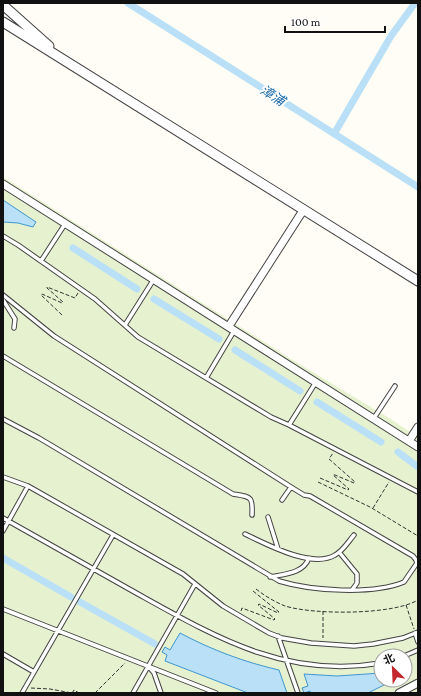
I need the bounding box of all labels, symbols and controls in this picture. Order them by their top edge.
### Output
scale bar [285,8,385,34]
text: 100 m [291,15,321,29]
water label: 漳浦 [258,82,289,110]
north arrow [373,648,413,688]
text: 北 [381,651,396,667]

